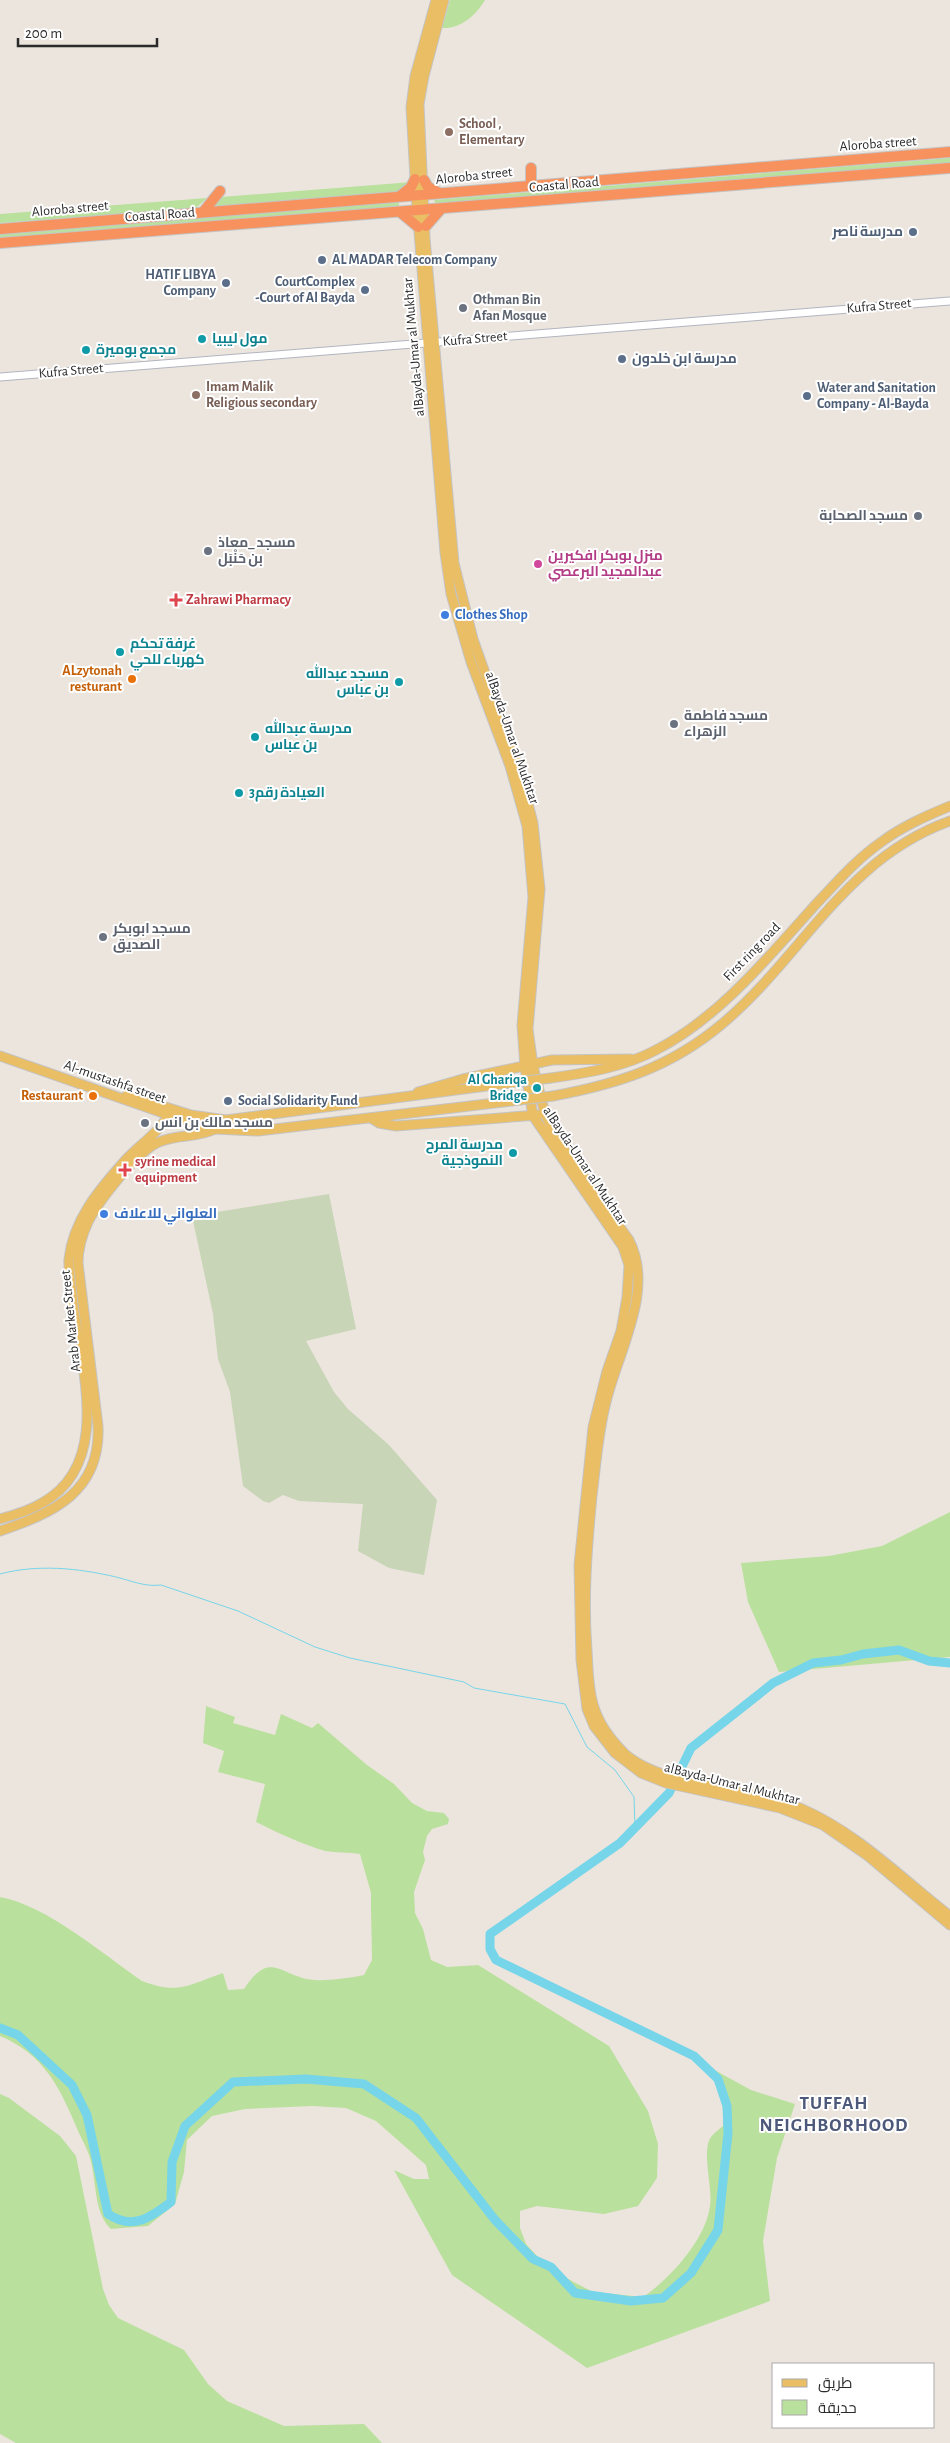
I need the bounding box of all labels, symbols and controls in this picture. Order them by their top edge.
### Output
scale bar [18,15,156,47]
text: 200 m [25,26,62,41]
place label: School , Elementary [459,117,525,147]
marker: School , Elementary [443,126,455,138]
street label: Aloroba street [839,134,918,154]
street label: Aloroba street [435,165,514,187]
street label: Coastal Road [528,175,600,195]
street label: Aloroba street [31,199,110,219]
street label: Coastal Road [125,206,195,224]
place label: مدرسة ناصر [831,225,903,240]
marker: مدرسة ناصر [907,226,919,238]
place label: AL MADAR Telecom Company [332,253,498,267]
marker: AL MADAR Telecom Company [316,254,328,266]
place label: HATIF LIBYA Company [145,268,217,298]
place label: CourtComplex -Court of Al Bayda [255,275,356,305]
marker: HATIF LIBYA Company [220,277,232,289]
street label: alBayda-Umar al Mukhtar [401,277,427,417]
marker: CourtComplex -Court of Al Bayda [359,284,371,296]
place label: Othman Bin Afan Mosque [473,293,547,323]
street label: Kufra Street [846,296,912,316]
marker: Othman Bin Afan Mosque [457,302,469,314]
street label: Kufra Street [442,329,508,349]
place label: مول ليبيا [212,332,267,347]
marker: مول ليبيا [196,333,208,345]
place label: مجمع بوميرة [96,343,176,359]
marker: مجمع بوميرة [80,344,92,356]
place label: مدرسة ابن خلدون [632,352,737,367]
marker: مدرسة ابن خلدون [616,353,628,365]
street label: Kufra Street [38,361,104,381]
place label: Imam Malik Religious secondary [206,380,318,410]
place label: Water and Sanitation Company - Al-Bayda [817,381,936,411]
marker: Imam Malik Religious secondary [190,389,202,401]
marker: Water and Sanitation Company - Al-Bayda [801,390,813,402]
place label: مسجد الصحابة [819,509,908,523]
marker: مسجد الصحابة [912,510,924,522]
place label: مسجد _معاذ بن حَنْبَل [218,536,296,567]
marker: مسجد _معاذ بن حَنْبَل [202,545,214,557]
place label: منزل بوبكر افكيرين عبدالمجيد البرعصي [548,549,663,582]
marker: منزل بوبكر افكيرين عبدالمجيد البرعصي [532,558,544,570]
place label: Zahrawi Pharmacy [186,593,292,607]
marker: Zahrawi Pharmacy [170,594,182,606]
place label: Clothes Shop [455,608,528,622]
marker: Clothes Shop [439,609,451,621]
place label: غرفة تحكم كهرباء للحي [130,637,204,671]
marker: غرفة تحكم كهرباء للحي [114,646,126,658]
place label: ALzytonah resturant [62,664,122,694]
place label: مسجد عبدالله بن عباس [306,664,389,698]
street label: alBayda-Umar al Mukhtar [483,670,541,806]
marker: ALzytonah resturant [126,673,138,685]
marker: مسجد عبدالله بن عباس [393,676,405,688]
place label: مسجد فاطمة الزهراء [684,709,768,740]
marker: مسجد فاطمة الزهراء [668,718,680,730]
place label: مدرسة عبدالله بن عباس [265,719,352,753]
marker: مدرسة عبدالله بن عباس [249,731,261,743]
place label: 3العيادة رقم [249,786,325,802]
marker: 3العيادة رقم [233,787,245,799]
street label: First ring road [721,920,783,984]
place label: مسجد ابوبكر الصديق [112,922,191,953]
marker: مسجد ابوبكر الصديق [97,931,109,943]
street label: Al-mustashfa street [62,1058,168,1106]
place label: Al Ghariqa Bridge [468,1073,527,1103]
marker: Al Ghariqa Bridge [531,1082,543,1094]
place label: Restaurant [21,1089,83,1103]
marker: Restaurant [87,1090,99,1102]
place label: Social Solidarity Fund [238,1094,358,1108]
marker: Social Solidarity Fund [222,1095,234,1107]
street label: alBayda-Umar al Mukhtar [540,1104,630,1228]
place label: مسجد مالك بن انس [155,1116,273,1131]
marker: مسجد مالك بن انس [139,1117,151,1129]
place label: مدرسة المرح النموذجية [426,1138,503,1169]
marker: مدرسة المرح النموذجية [507,1147,519,1159]
place label: syrine medical equipment [135,1155,216,1185]
marker: syrine medical equipment [119,1164,131,1176]
place label: العلواني للاعلاف [114,1207,217,1225]
marker: العلواني للاعلاف [98,1208,110,1220]
street label: Arab Market Street [59,1269,83,1373]
street label: alBayda-Umar al Mukhtar [663,1760,802,1808]
district label: TUFFAH NEIGHBORHOOD [759,2094,909,2135]
legend [772,2363,935,2428]
text: طريق [818,2376,852,2393]
text: حديقة [818,2401,857,2416]

